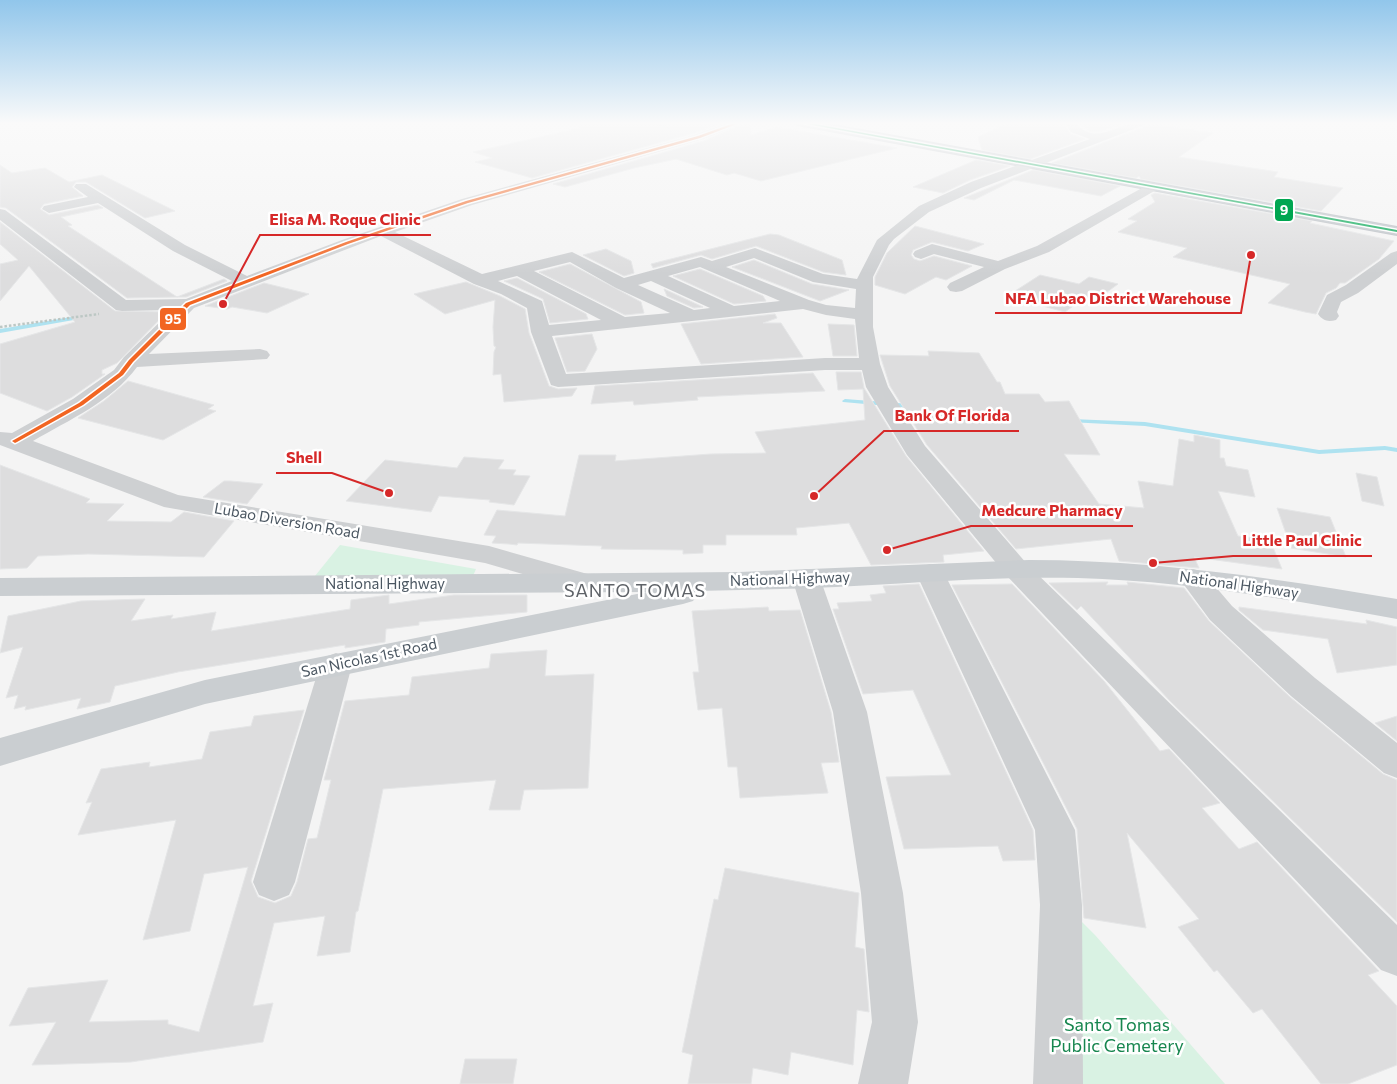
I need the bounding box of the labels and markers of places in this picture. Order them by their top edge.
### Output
callout: Elisa M. Roque Clinic [260,204,431,235]
callout: NFA Lubao District Warehouse [995,282,1241,313]
callout: Bank Of Florida [884,400,1019,431]
callout: Shell [276,442,332,473]
callout: Medcure Pharmacy [971,495,1133,526]
callout: Little Paul Clinic [1233,525,1372,556]

